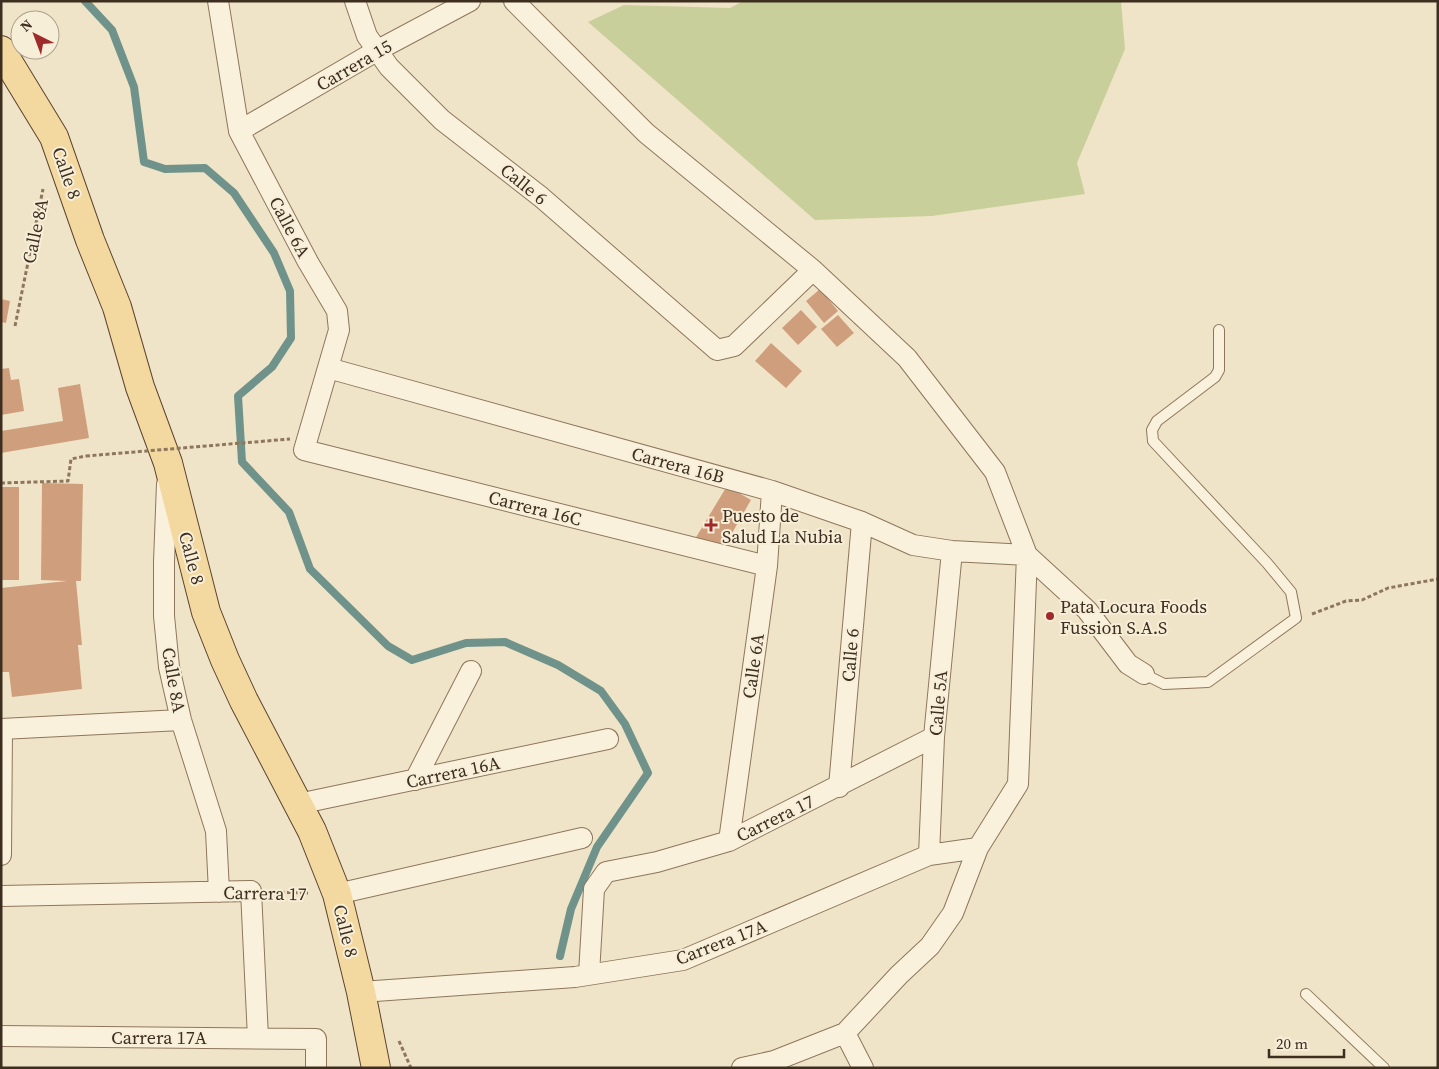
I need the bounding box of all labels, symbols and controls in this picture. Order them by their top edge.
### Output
north arrow [10,10,60,60]
text: N [16,14,37,36]
street label: Carrera 15 [312,33,396,97]
street label: Calle 8 [46,144,88,202]
street label: Calle 6 [495,157,553,211]
street label: Calle 6A [264,192,316,262]
street label: Calle 8A [16,196,54,266]
street label: Carrera 16B [629,441,727,489]
street label: Carrera 16C [486,484,584,532]
place label: Puesto de Salud La Nubia [722,503,843,549]
marker: Puesto de Salud La Nubia [704,518,718,532]
street label: Calle 8 [173,529,211,587]
place label: Pata Locura Foods Fussion S.A.S [1060,594,1207,640]
marker: Pata Locura Foods Fussion S.A.S [1044,610,1056,622]
street label: Calle 6 [835,627,865,683]
street label: Calle 6A [736,632,770,700]
street label: Calle 8A [156,646,192,715]
street label: Calle 5A [923,669,953,737]
street label: Carrera 16A [404,750,502,794]
street label: Carrera 17 [732,788,818,848]
street label: Carrera 17 [223,880,307,906]
street label: Calle 8 [327,902,365,960]
street label: Carrera 17A [672,913,770,971]
street label: Carrera 17A [111,1025,207,1050]
scale bar [1269,1026,1344,1058]
text: 20 m [1276,1033,1308,1054]

